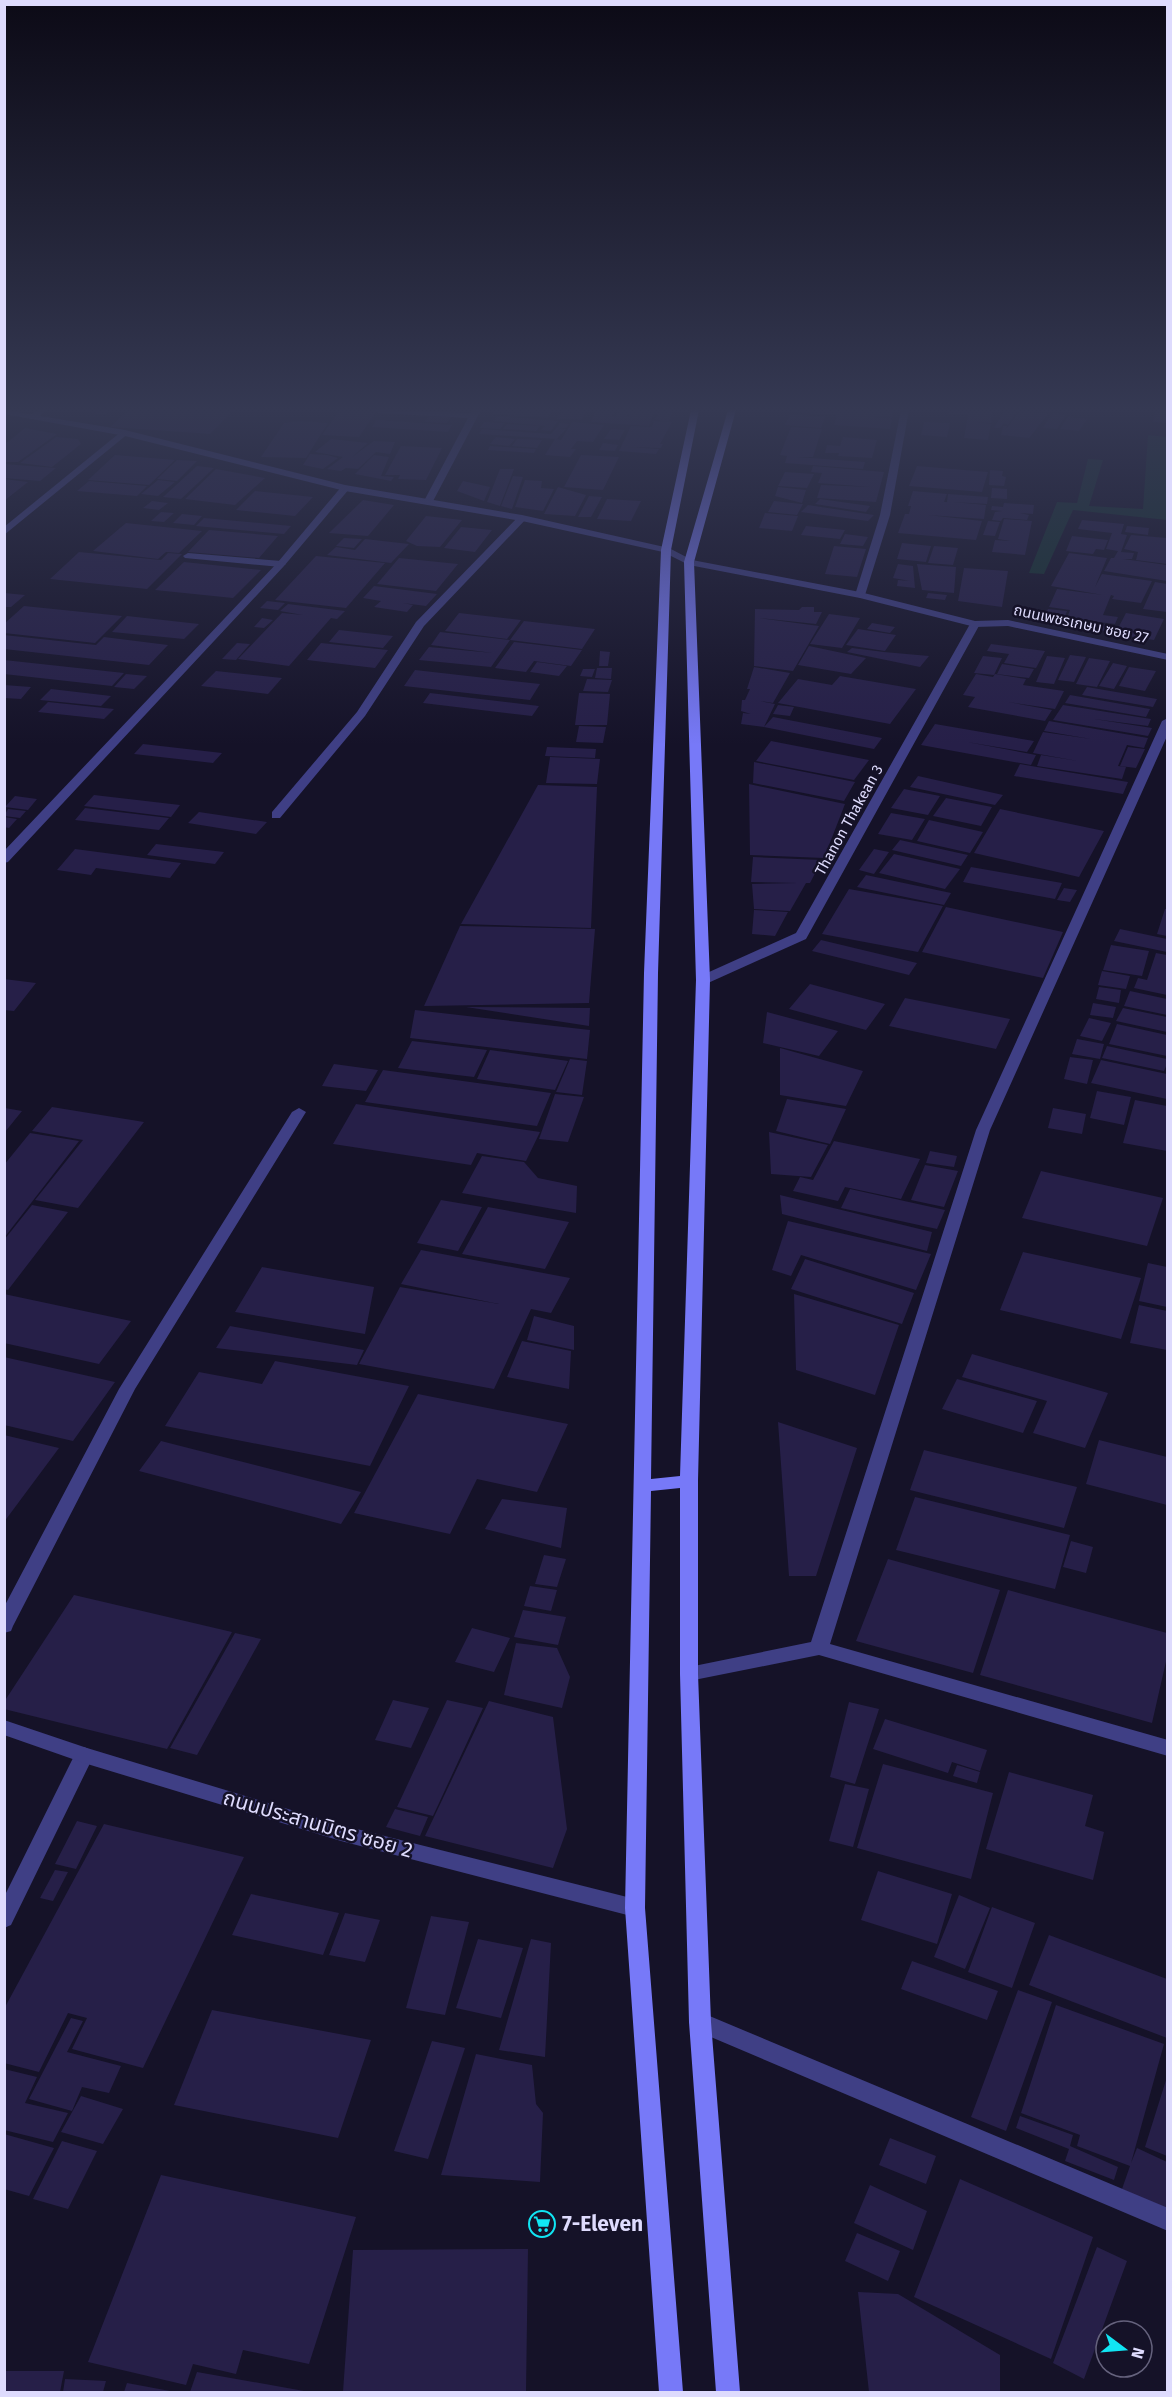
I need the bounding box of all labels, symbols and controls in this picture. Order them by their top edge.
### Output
street label: ถนนเพชรเกษม ซอย 27 [1012,601,1150,647]
street label: Thanon Thakean 3 [811,762,887,878]
street label: ถนนประสานมิตร ซอย 2 [220,1784,416,1864]
supermarket icon: 7-Eleven [527,2209,557,2239]
place label: 7-Eleven [562,2211,643,2237]
north arrow [1094,2319,1154,2379]
text: N [1127,2345,1149,2361]

